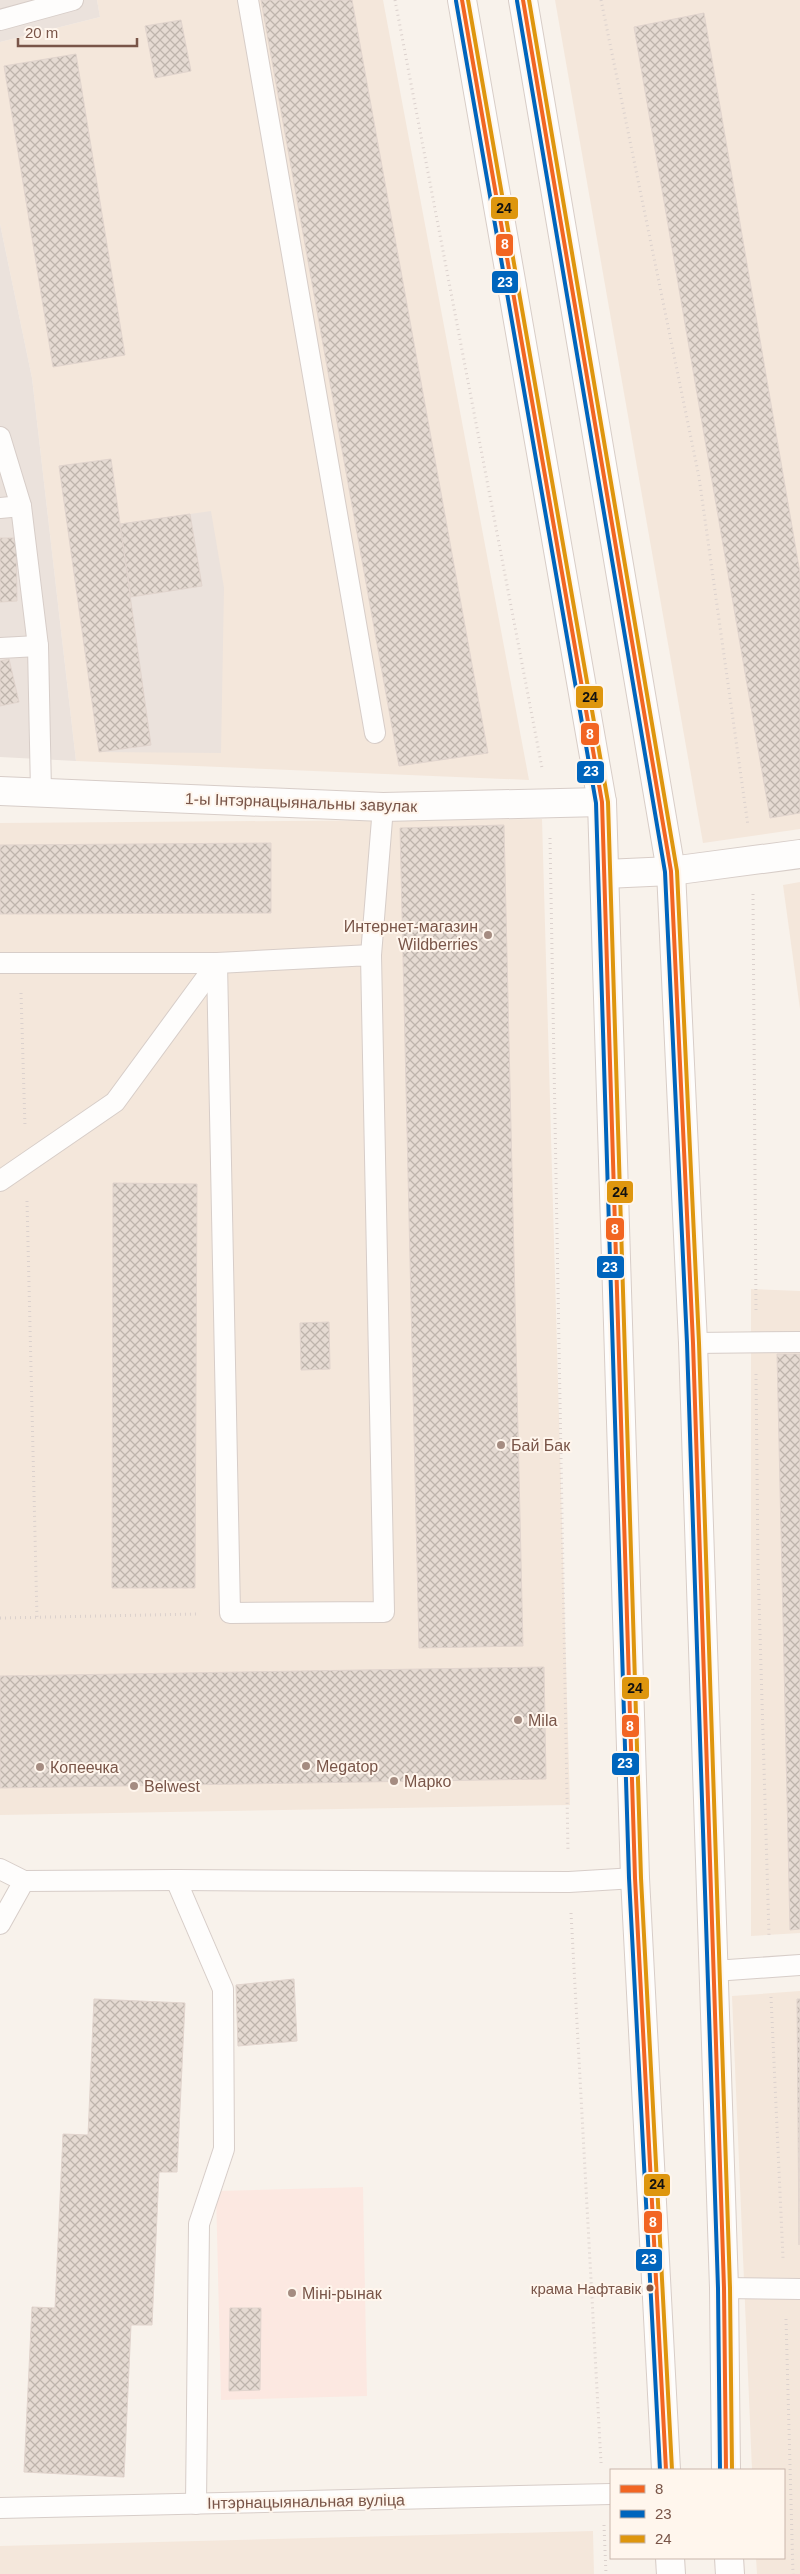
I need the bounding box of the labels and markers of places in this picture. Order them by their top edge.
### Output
place label: Интернет-магазин Wildberries [344,918,478,953]
marker: Интернет-магазин Wildberries [482,929,494,941]
place label: Бай Бак [511,1437,571,1454]
marker: Бай Бак [495,1439,507,1451]
place label: Mila [528,1712,557,1729]
marker: Mila [512,1714,524,1726]
place label: Megatop [316,1758,378,1775]
place label: Копеечка [50,1759,119,1776]
marker: Megatop [300,1760,312,1772]
marker: Копеечка [34,1761,46,1773]
place label: Марко [404,1773,451,1790]
marker: Марко [388,1775,400,1787]
place label: Belwest [144,1778,201,1795]
marker: Belwest [128,1780,140,1792]
place label: крама Нафтавік [531,2280,641,2297]
marker: крама Нафтавік [645,2283,655,2293]
place label: Міні-рынак [302,2285,383,2302]
marker: Міні-рынак [286,2287,298,2299]

